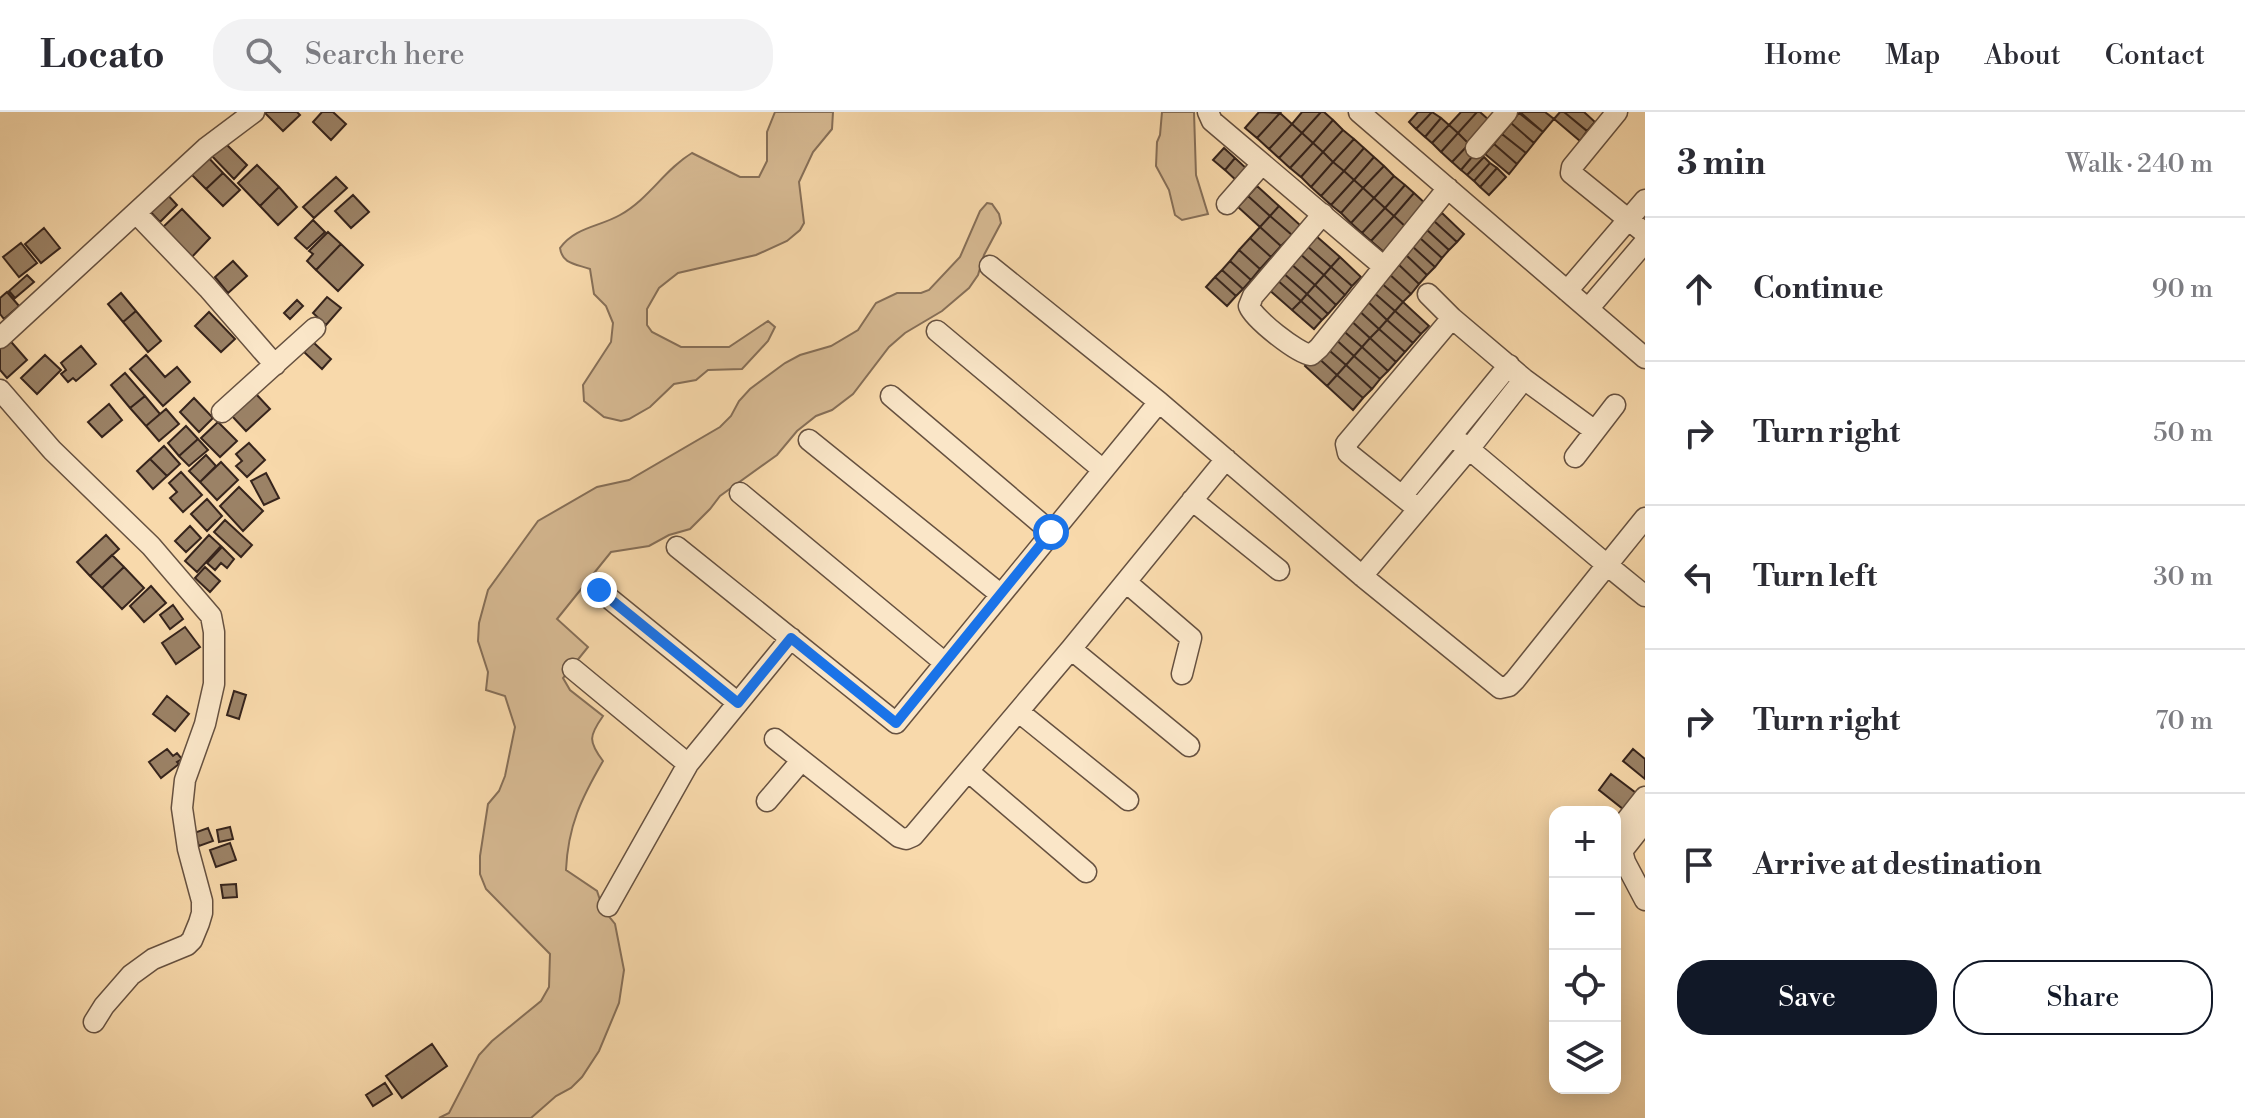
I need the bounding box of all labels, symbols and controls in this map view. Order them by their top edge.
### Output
search box [213,19,773,91]
text: Locato [40,32,165,79]
icon: search [241,33,285,77]
text: Search here [305,36,465,74]
text: Home [1765,38,1841,73]
text: Map [1885,38,1940,73]
text: About [1984,38,2061,73]
text: Contact [2105,38,2205,73]
text: 3 min [1677,143,1766,185]
text: Walk · 240 m [2066,148,2213,180]
icon: ahead [1677,267,1721,311]
text: Continue [1753,270,1884,308]
text: 90 m [2152,273,2213,305]
icon: right [1677,411,1721,455]
text: Turn right [1753,414,1900,452]
text: 50 m [2153,417,2213,449]
route start [1033,514,1069,550]
icon: left [1677,555,1721,599]
text: Turn left [1753,558,1877,596]
text: 30 m [2153,561,2213,593]
route end [581,572,617,608]
icon: right [1677,699,1721,743]
text: Turn right [1753,702,1900,740]
text: 70 m [2155,705,2213,737]
map controls [1549,806,1621,1094]
button: + [1549,806,1621,878]
icon: arrive [1677,843,1721,887]
text: Arrive at destination [1753,846,2042,884]
button: − [1549,878,1621,950]
button: locate [1549,950,1621,1022]
button: Save [1677,960,1937,1035]
button: Share [1953,960,2213,1035]
button: layers [1549,1022,1621,1094]

